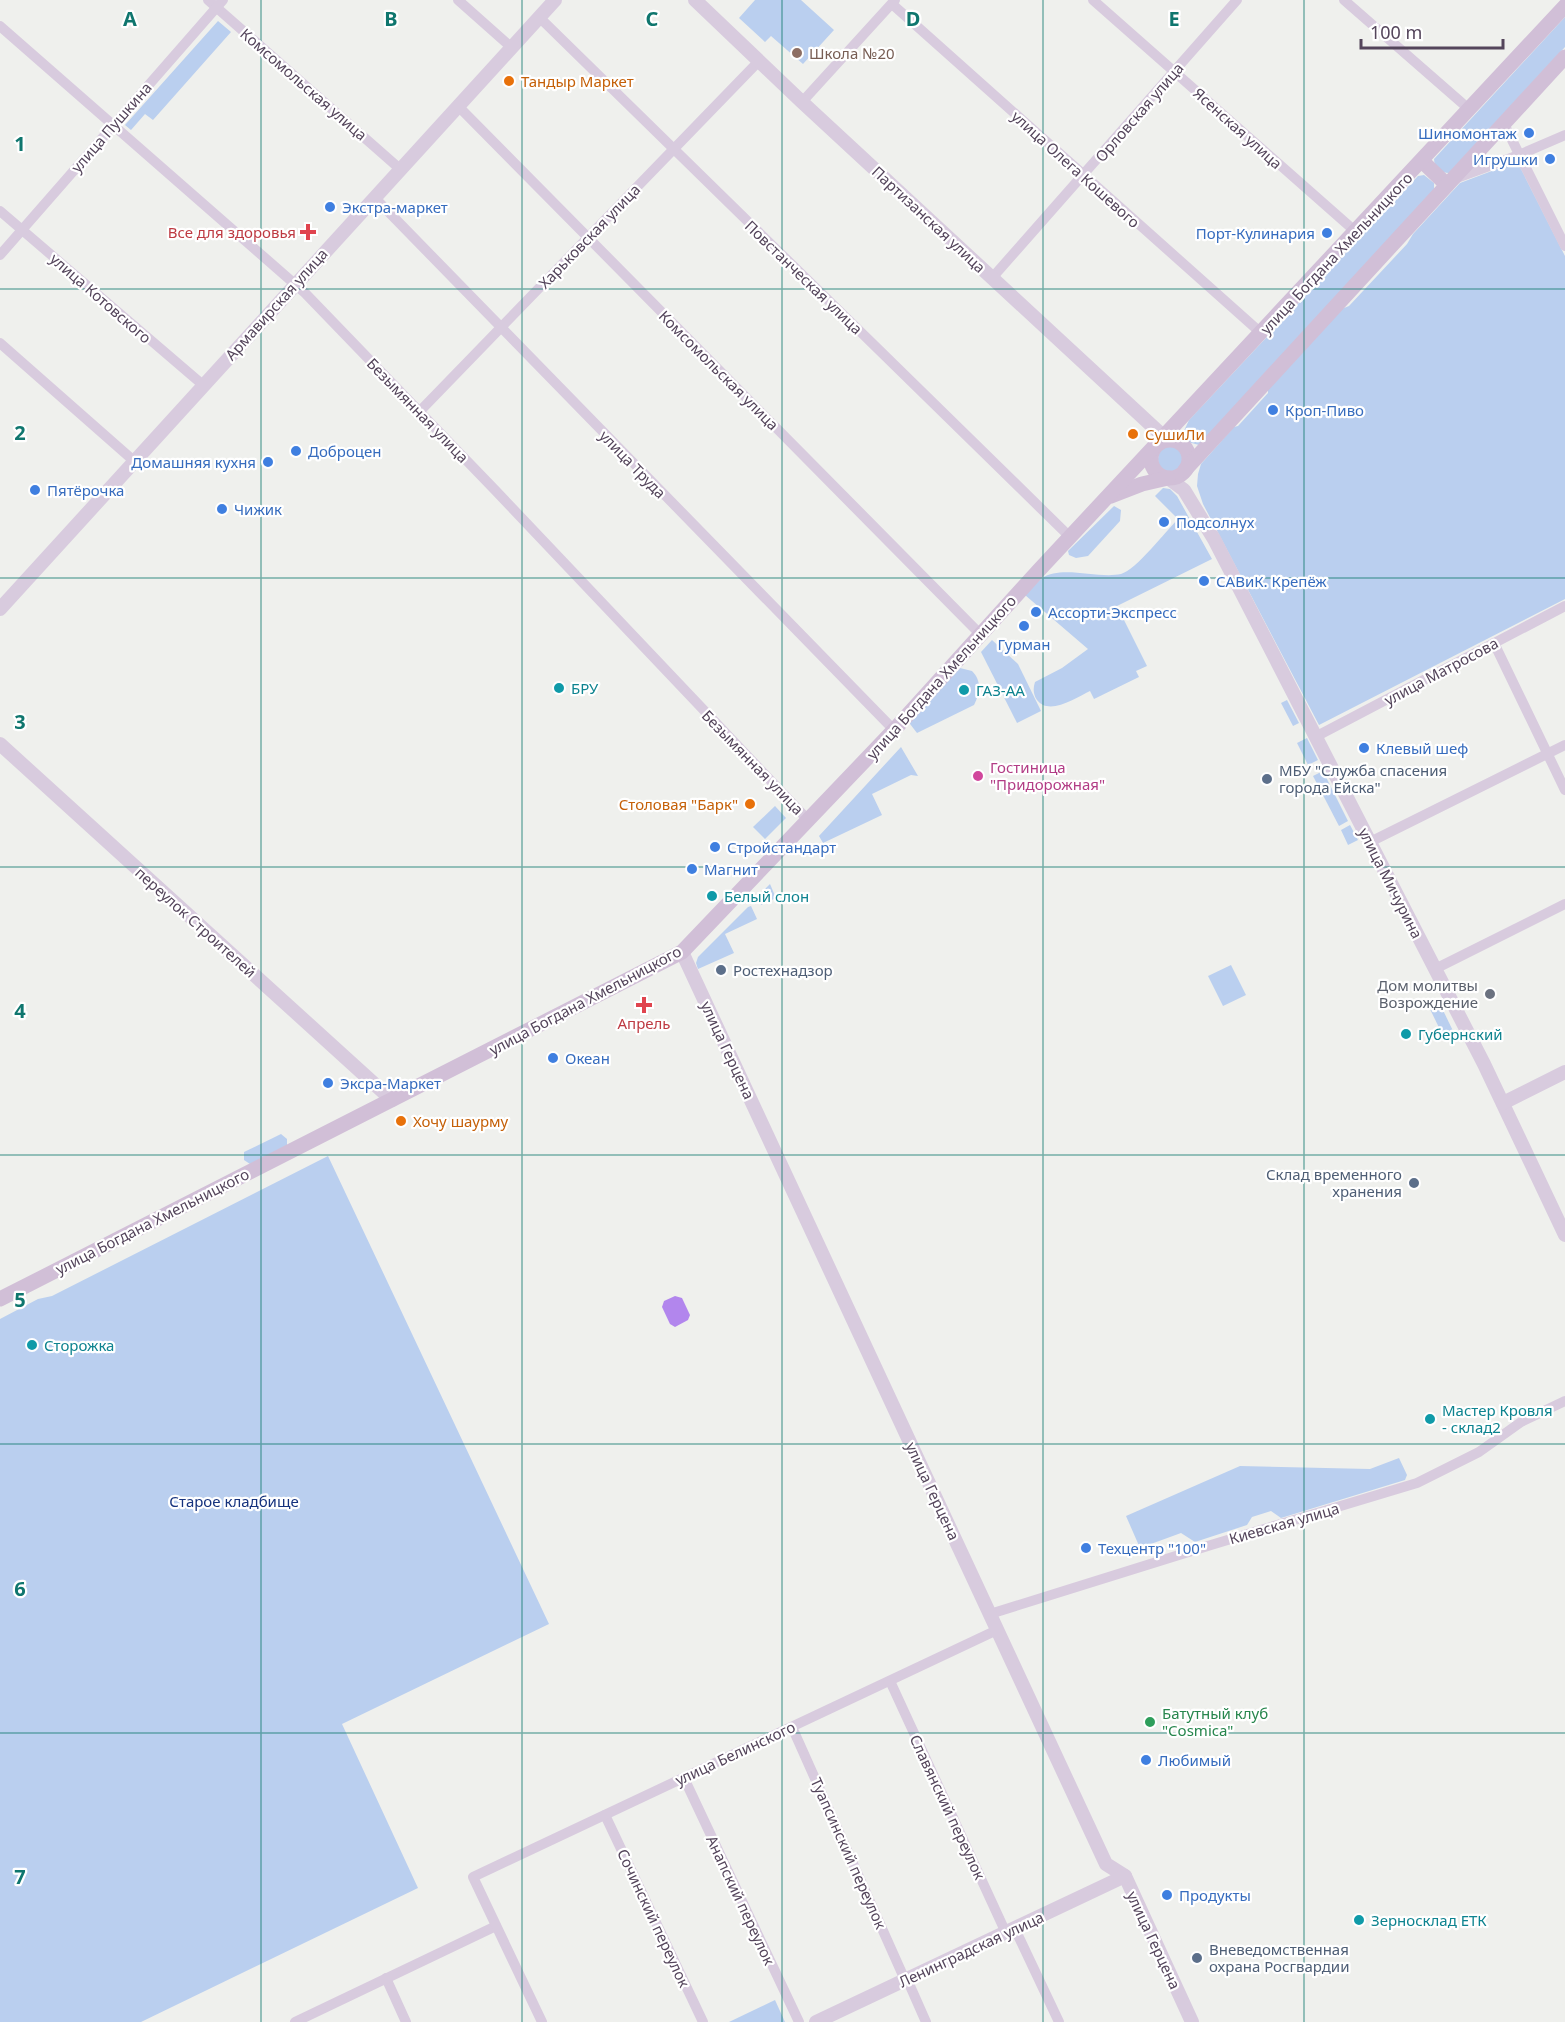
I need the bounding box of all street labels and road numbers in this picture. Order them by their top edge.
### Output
street label: Комсомольская улица [236,23,372,145]
street label: Орловская улица [1090,58,1188,166]
street label: улица Пушкина [66,78,156,176]
street label: Ясенская улица [1189,83,1287,173]
street label: улица Олега Кошевого [1008,106,1144,232]
street label: Партизанская улица [868,161,990,277]
street label: улица Богдана Хмельницкого [1256,168,1417,338]
street label: Харьковская улица [534,179,644,293]
street label: Повстанческая улица [741,216,867,338]
street label: Армавирская улица [220,244,332,364]
street label: улица Котовского [46,249,156,348]
street label: Комсомольская улица [655,306,783,434]
street label: Безымянная улица [363,353,473,467]
street label: улица Труда [595,426,671,502]
street label: улица Богдана Хмельницкого [862,591,1020,763]
street label: улица Матросова [1381,633,1501,709]
street label: Безымянная улица [698,705,808,819]
street label: улица Мичурина [1354,824,1428,942]
street label: переулок Строителей [131,862,261,982]
street label: улица Богдана Хмельницкого [486,941,685,1059]
street label: улица Герцена [697,998,759,1102]
street label: улица Богдана Хмельницкого [52,1163,252,1279]
street label: улица Герцена [902,1439,964,1543]
street label: Киевская улица [1226,1498,1342,1548]
street label: улица Белинского [672,1716,798,1790]
street label: Славянский переулок [906,1731,990,1883]
street label: Туапсинский переулок [807,1774,891,1932]
street label: Анапский переулок [702,1832,780,1968]
street label: Сочинский переулок [613,1846,695,1990]
street label: улица Герцена [1123,1888,1185,1992]
street label: Ленинградская улица [895,1907,1047,1991]

